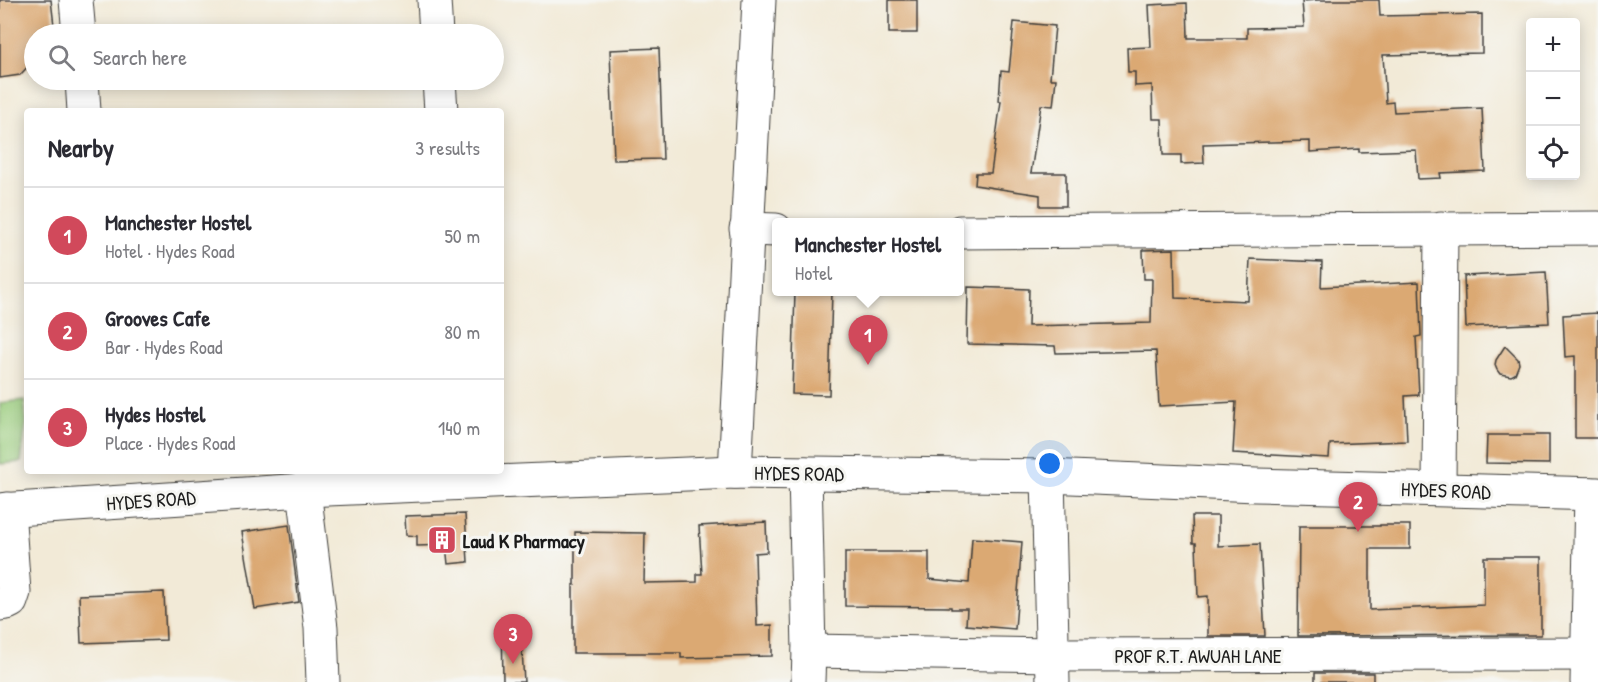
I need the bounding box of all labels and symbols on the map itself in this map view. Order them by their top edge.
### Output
pin: 1 [848,316,888,365]
your location [1035,449,1064,478]
street label: HYDES ROAD [754,459,845,487]
street label: HYDES ROAD [1401,475,1492,505]
pin: 2 [1338,482,1378,532]
street label: HYDES ROAD [105,483,197,517]
building icon: Laud K Pharmacy [426,524,458,556]
place label: Laud K Pharmacy [463,527,585,555]
pin: 3 [494,614,532,664]
street label: PROF R.T. AWUAH LANE [1115,642,1282,669]

